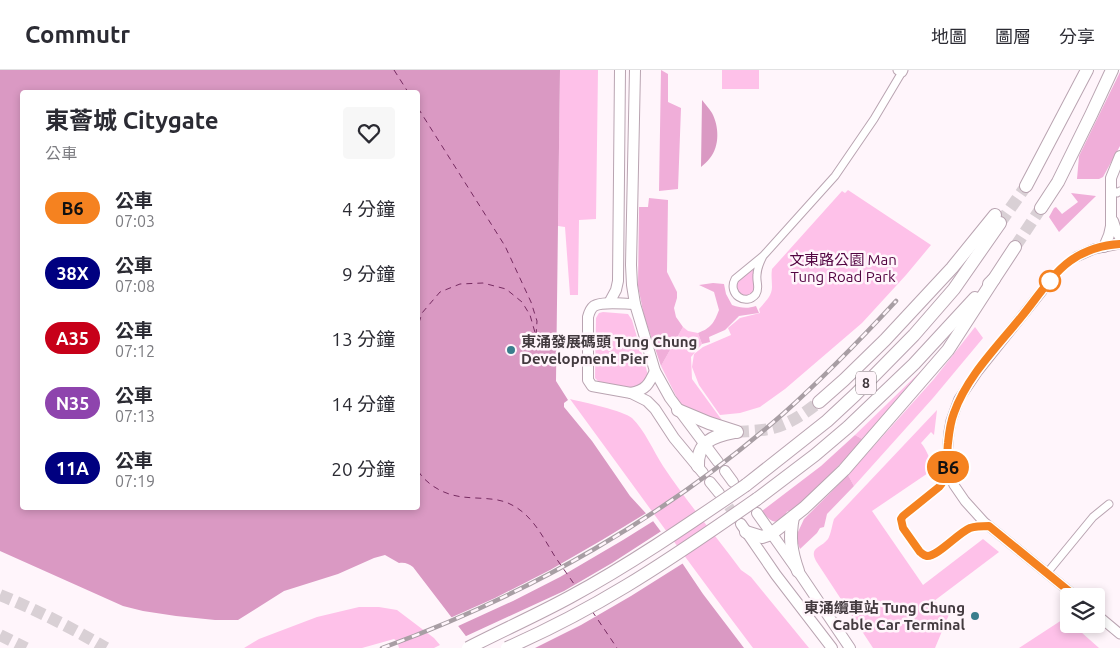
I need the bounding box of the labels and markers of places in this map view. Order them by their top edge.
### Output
unlabelled marker [1039,270,1061,292]
place label: 東涌發展碼頭 Tung Chung Development Pier [521,333,697,367]
marker: 東涌發展碼頭 Tung Chung Development Pier [505,344,517,356]
place label: 東涌纜車站 Tung Chung Cable Car Terminal [804,599,965,633]
marker: 東涌纜車站 Tung Chung Cable Car Terminal [969,610,981,622]

